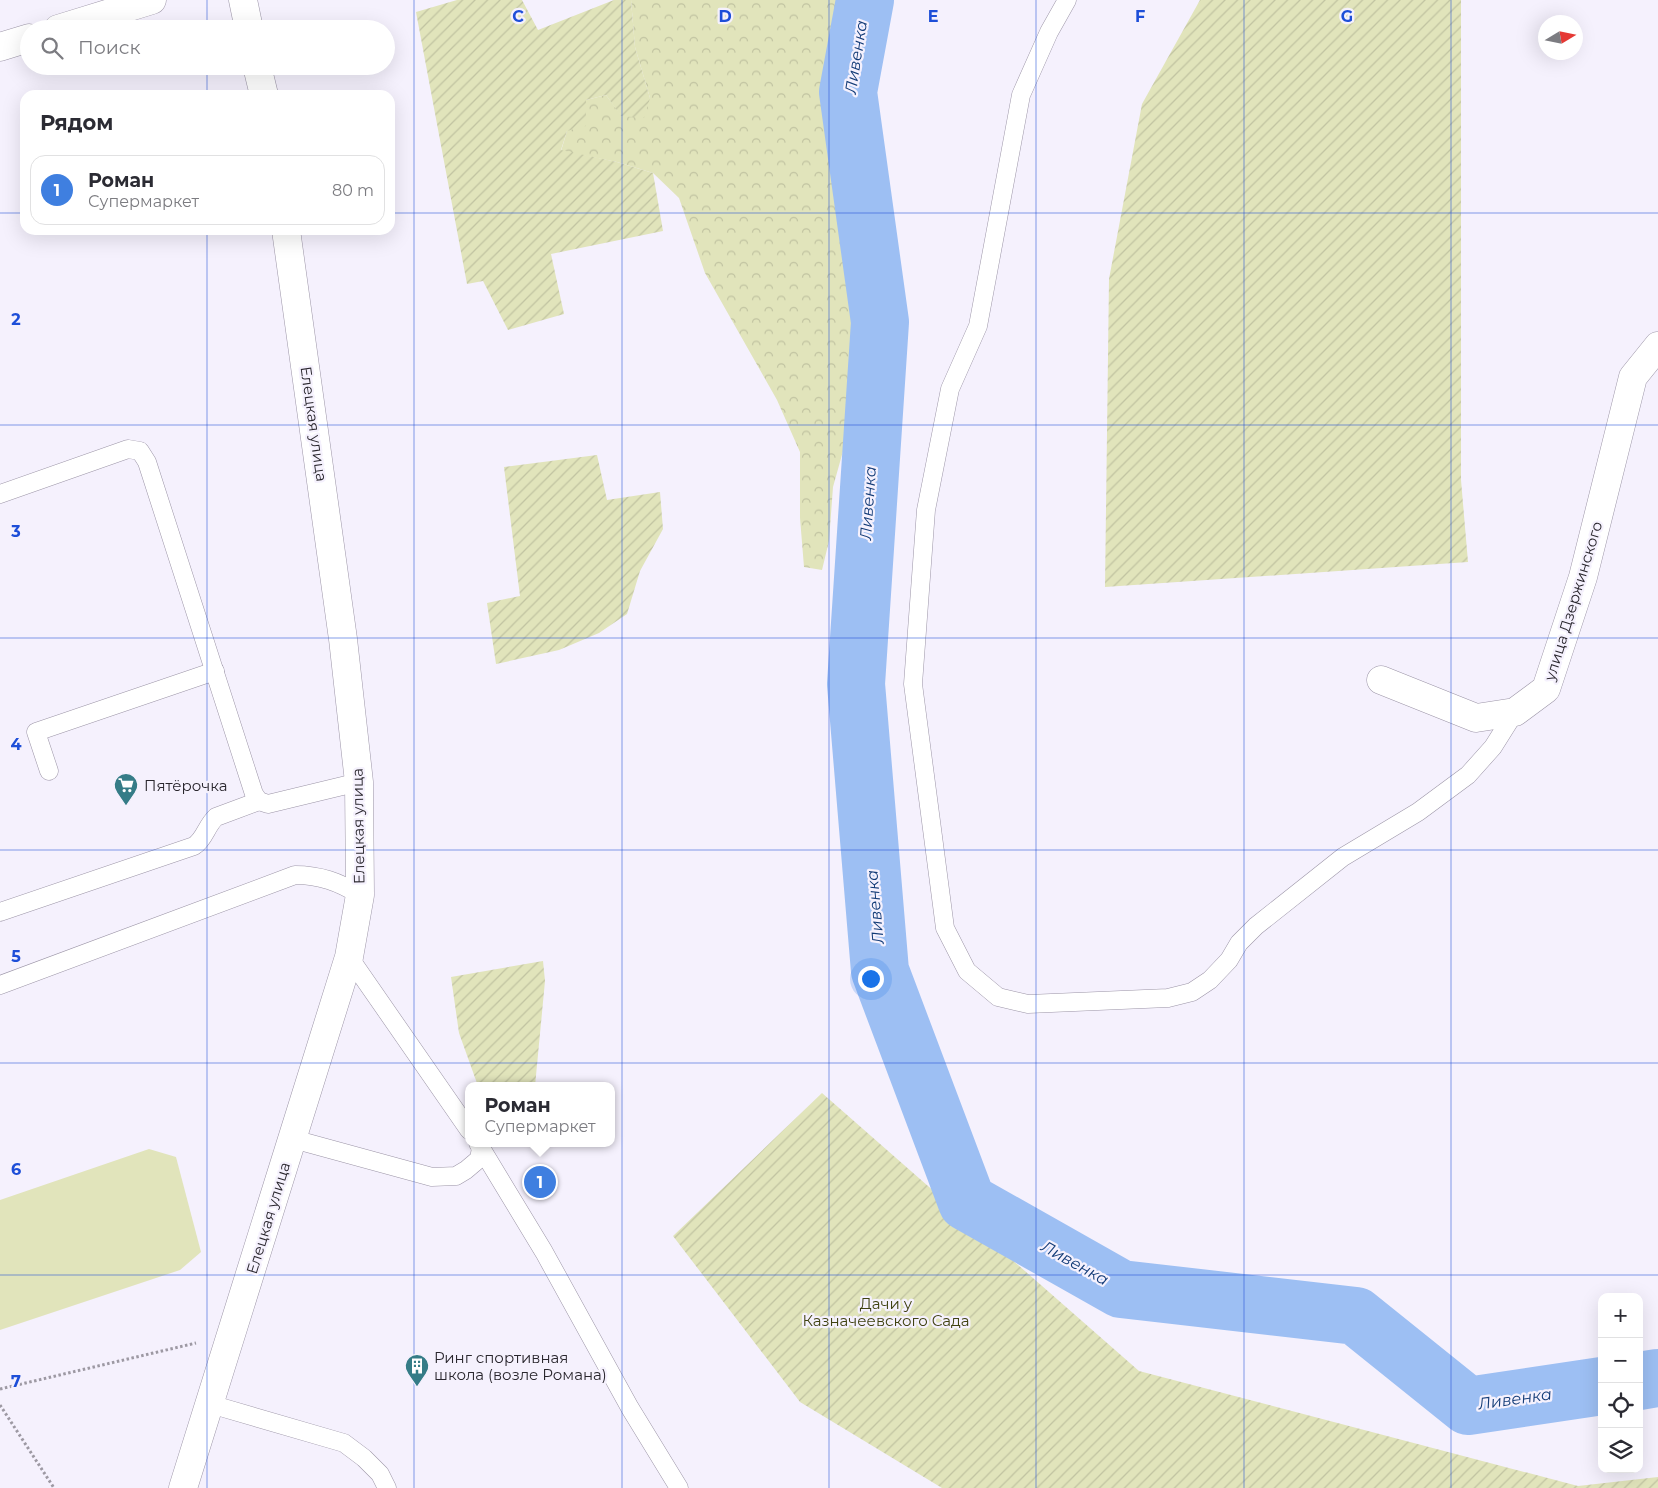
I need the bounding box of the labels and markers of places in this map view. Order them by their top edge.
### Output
supermarket icon: Пятёрочка [113,772,139,806]
place label: Пятёрочка [144,776,228,795]
pin: 1 [524,1163,556,1201]
place label: Ринг спортивная школа (возле Романа) [434,1348,607,1384]
building icon: Ринг спортивная школа (возле Романа) [404,1353,430,1387]

